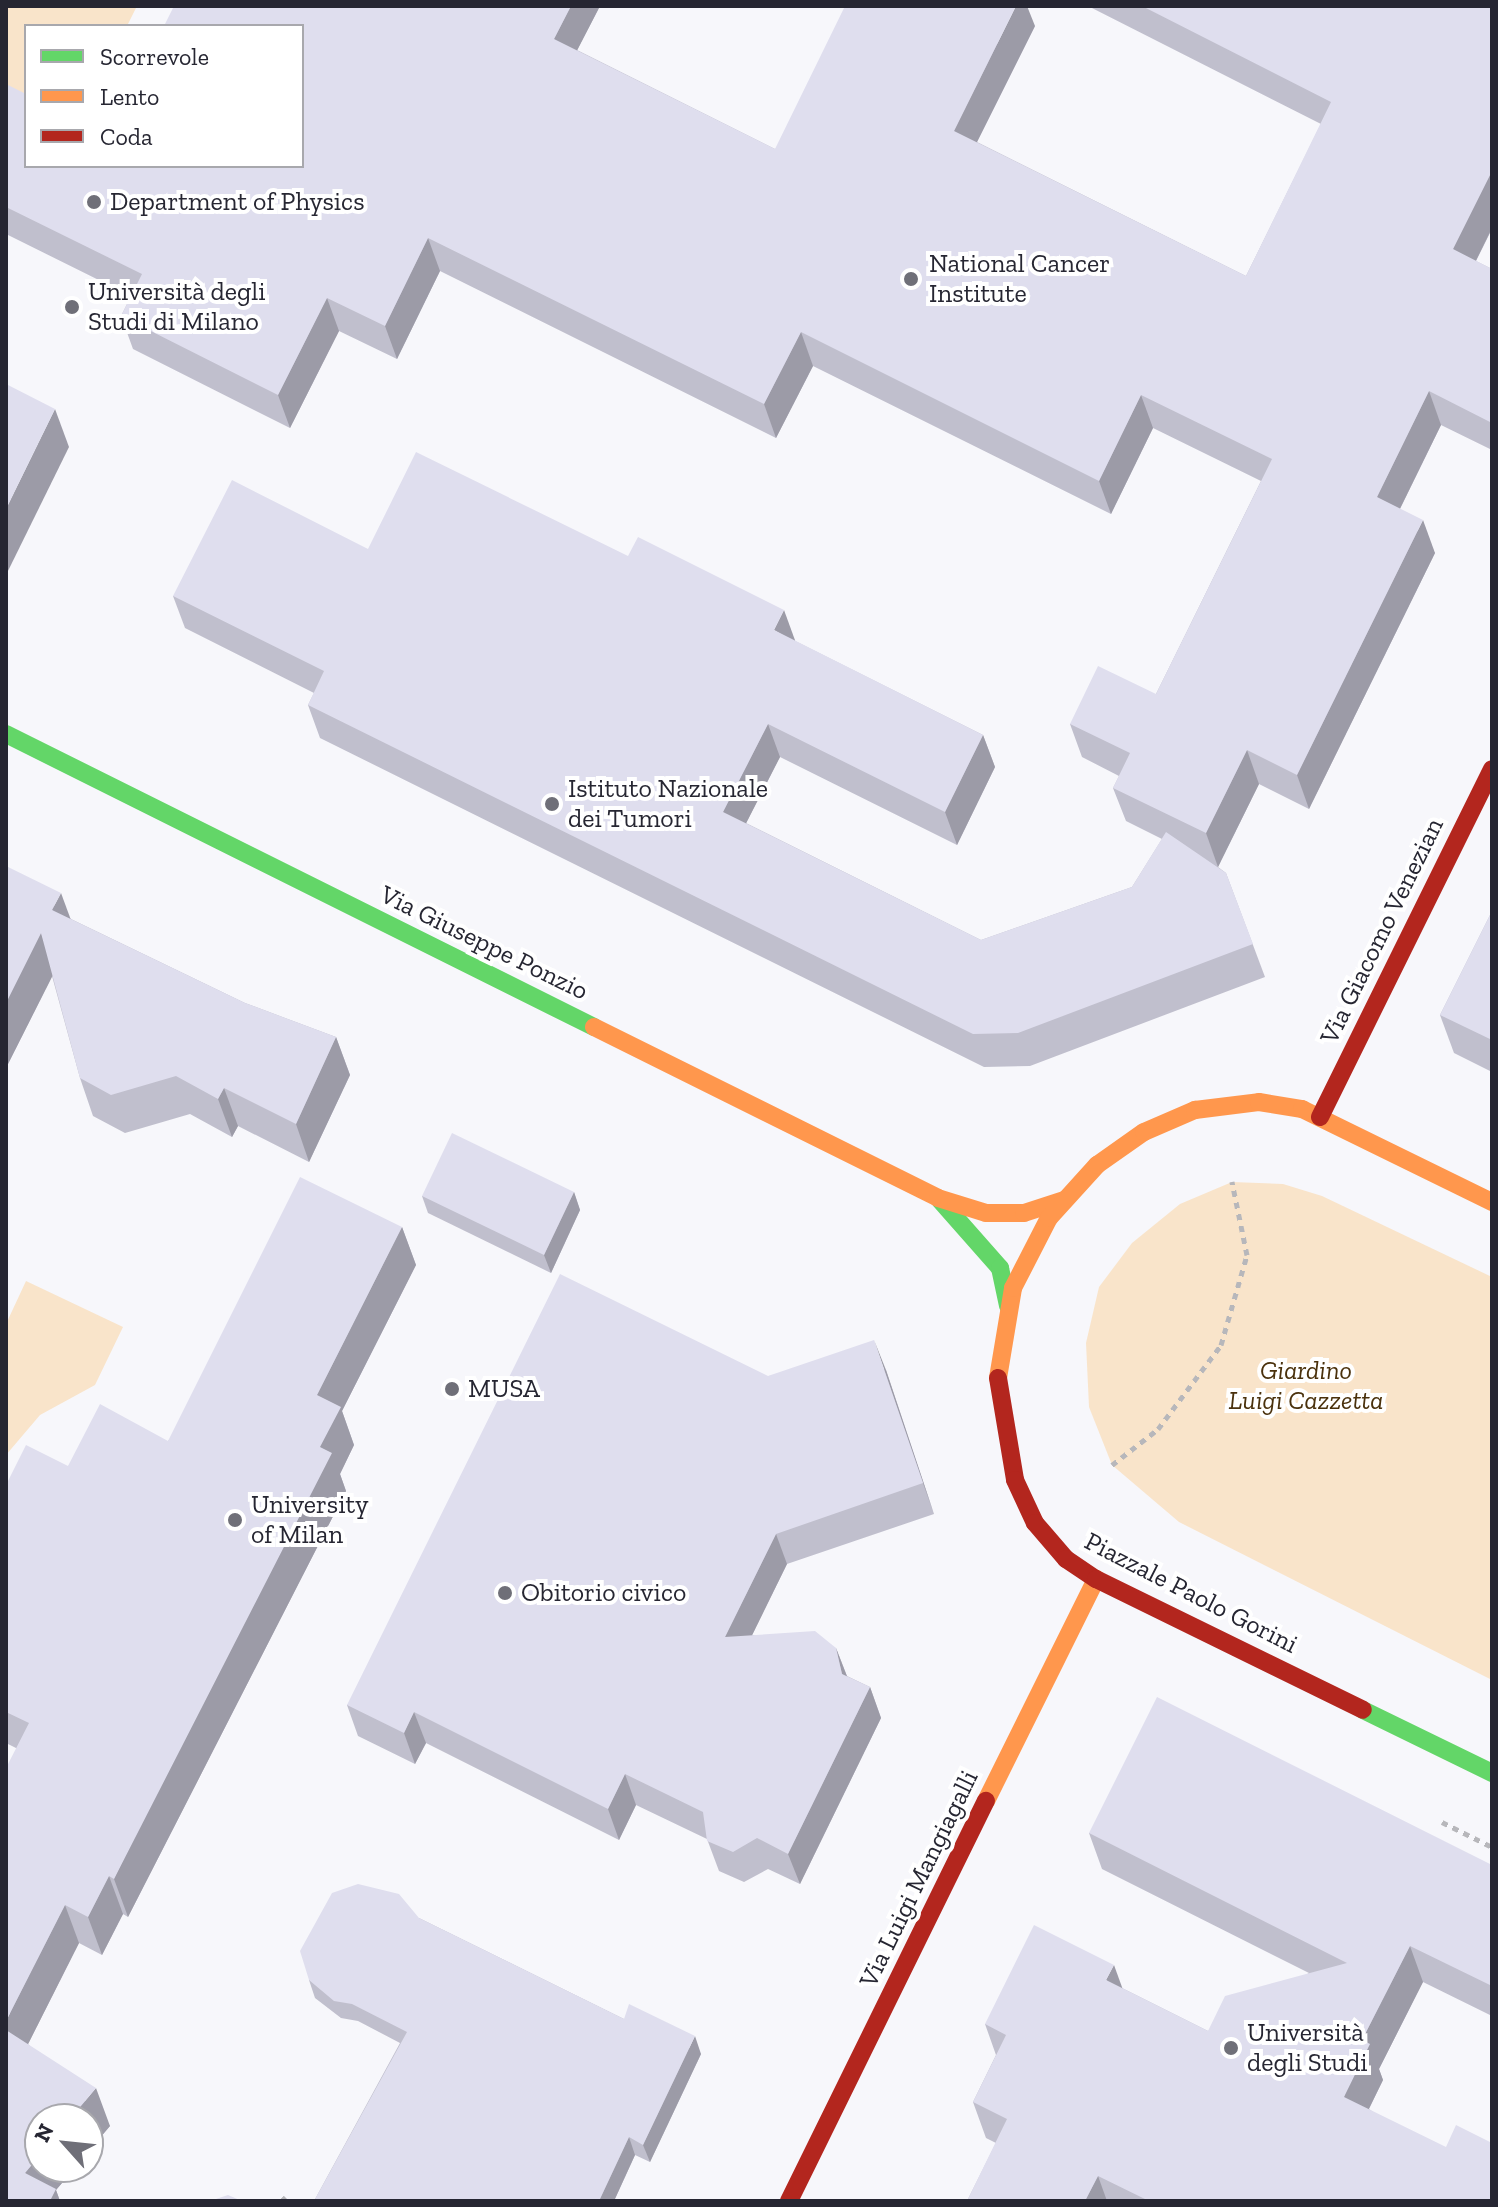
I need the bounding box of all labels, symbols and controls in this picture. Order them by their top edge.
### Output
legend [24,24,304,168]
text: Scorrevole [100,42,209,71]
text: Lento [100,82,159,111]
text: Coda [100,122,153,151]
place label: Department of Physics [110,186,365,218]
marker: Department of Physics [85,193,103,211]
place label: National Cancer Institute [929,248,1110,310]
marker: National Cancer Institute [900,268,922,290]
place label: Università degli Studi di Milano [88,276,266,338]
marker: Università degli Studi di Milano [63,298,81,316]
place label: Istituto Nazionale dei Tumori [568,773,768,834]
marker: Istituto Nazionale dei Tumori [543,795,561,813]
street label: Via Giacomo Venezian [1314,813,1450,1049]
street label: Via Giuseppe Ponzio [375,879,593,1007]
park label: Giardino Luigi Cazzetta [1229,1355,1383,1416]
place label: MUSA [468,1373,540,1405]
marker: MUSA [443,1380,461,1398]
place label: University of Milan [251,1489,368,1550]
marker: University of Milan [226,1511,244,1529]
street label: Piazzale Paolo Gorini [1079,1526,1303,1660]
place label: Obitorio civico [521,1577,686,1609]
marker: Obitorio civico [496,1584,514,1602]
street label: Via Luigi Mangiagalli [853,1765,985,1993]
place label: Università degli Studi [1247,2017,1367,2078]
marker: Università degli Studi [1222,2039,1240,2057]
north arrow [24,2103,104,2183]
text: N [28,2119,60,2146]

